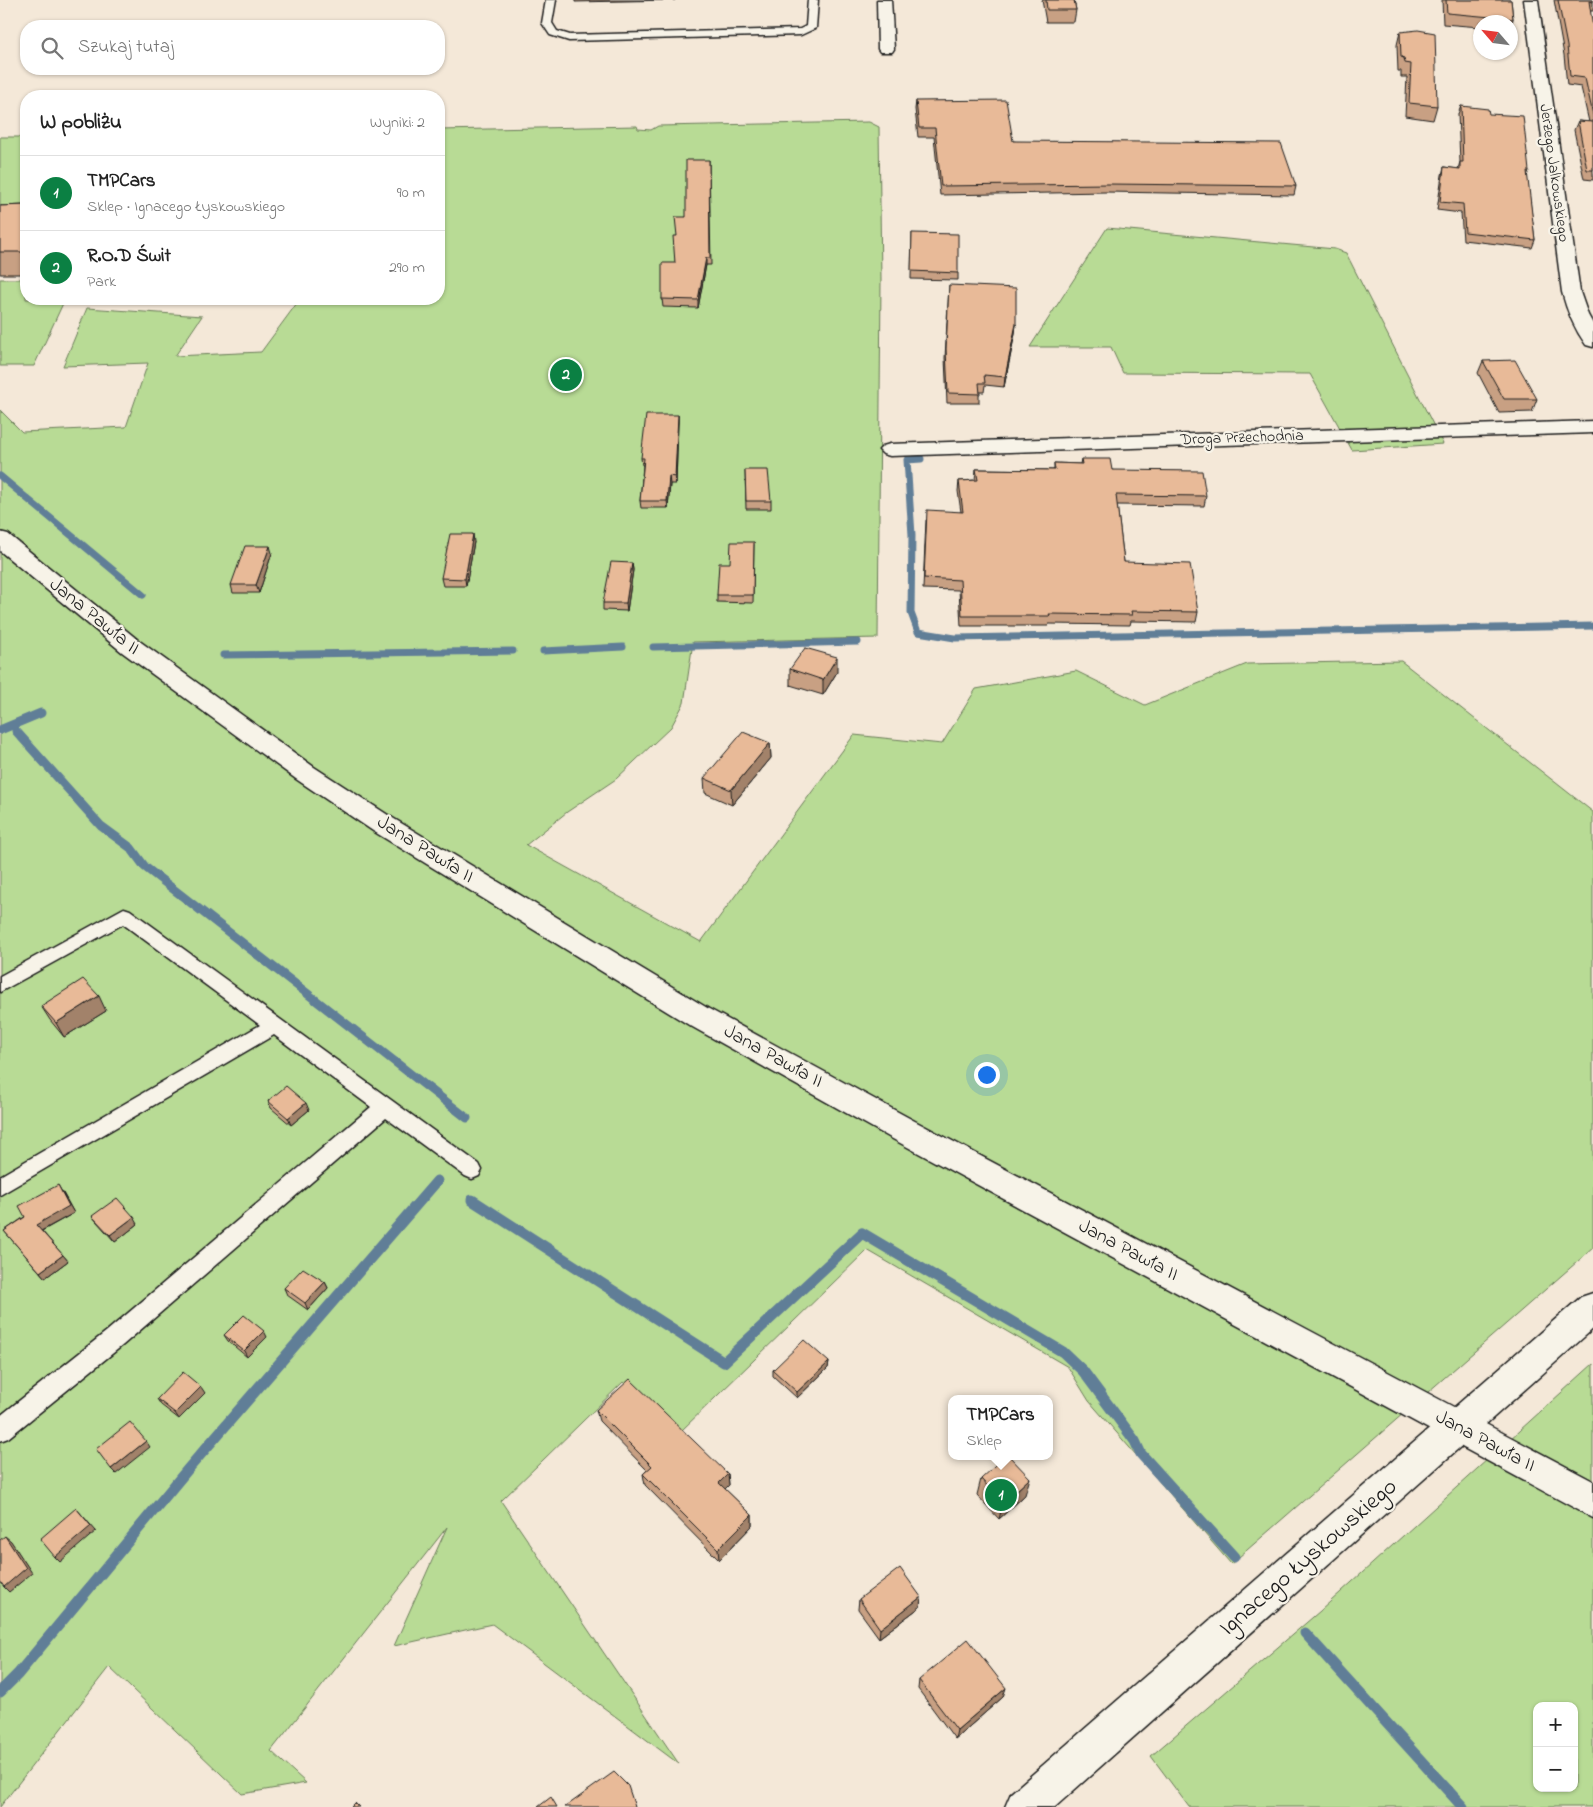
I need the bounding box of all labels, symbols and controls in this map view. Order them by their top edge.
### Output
north arrow [1473,15,1518,60]
search box [20,20,445,75]
icon: search [38,34,66,62]
text: Szukaj tutaj [78,34,174,61]
street label: Jerzego Jalkowskiego [1532,102,1576,244]
text: W pobliżu [40,108,122,138]
text: Wyniki: 2 [370,111,425,135]
text: TMPCars [87,168,156,195]
text: 1 [53,181,59,205]
text: 90 m [397,181,425,205]
text: Sklep · Ignacego Łyskowskiego [87,195,285,219]
text: R.O.D Świt [87,243,171,270]
text: 2 [52,256,60,280]
text: 290 m [389,256,425,280]
text: Park [87,270,116,294]
pin: 2 [550,356,582,394]
street label: Droga Przechodnia [1179,424,1304,452]
street label: Jana Pawła II [42,571,146,663]
street label: Jana Pawła II [371,809,479,891]
street label: Jana Pawła II [718,1018,828,1096]
your location [974,1062,1000,1088]
street label: Jana Pawła II [1073,1212,1183,1290]
popup [948,1395,1053,1460]
text: TMPCars [966,1402,1035,1429]
street label: Jana Pawła II [1430,1403,1540,1481]
text: Sklep [966,1429,1002,1453]
street label: Ignacego Łyskowskiego [1212,1471,1406,1646]
pin: 1 [985,1476,1017,1514]
map controls [1533,1702,1578,1792]
button: + [1533,1702,1578,1747]
button: − [1533,1747,1578,1792]

